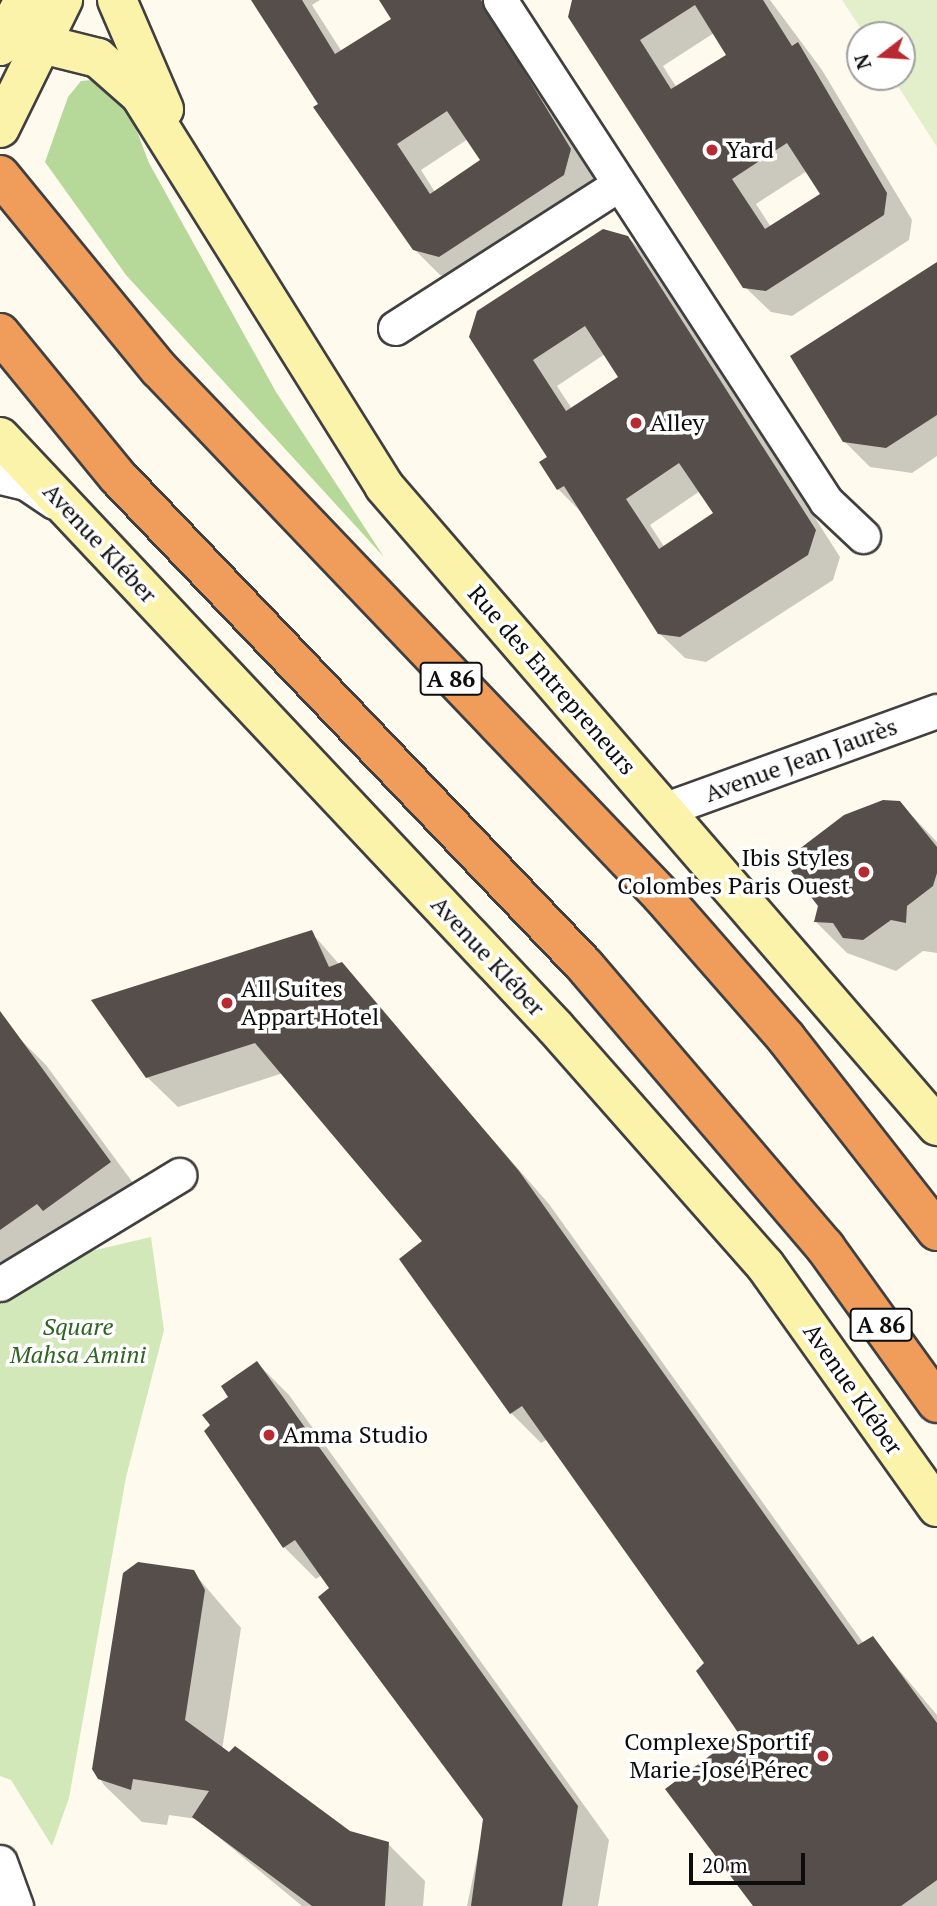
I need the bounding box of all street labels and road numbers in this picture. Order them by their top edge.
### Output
street label: Avenue Kléber [37,477,163,609]
street label: Rue des Entrepreneurs [462,579,642,781]
road number: A 86 [420,660,482,698]
street label: Avenue Jean Jaurès [701,712,901,808]
street label: Avenue Kléber [425,890,551,1022]
road number: A 86 [850,1306,912,1344]
street label: Avenue Kléber [797,1318,909,1460]

